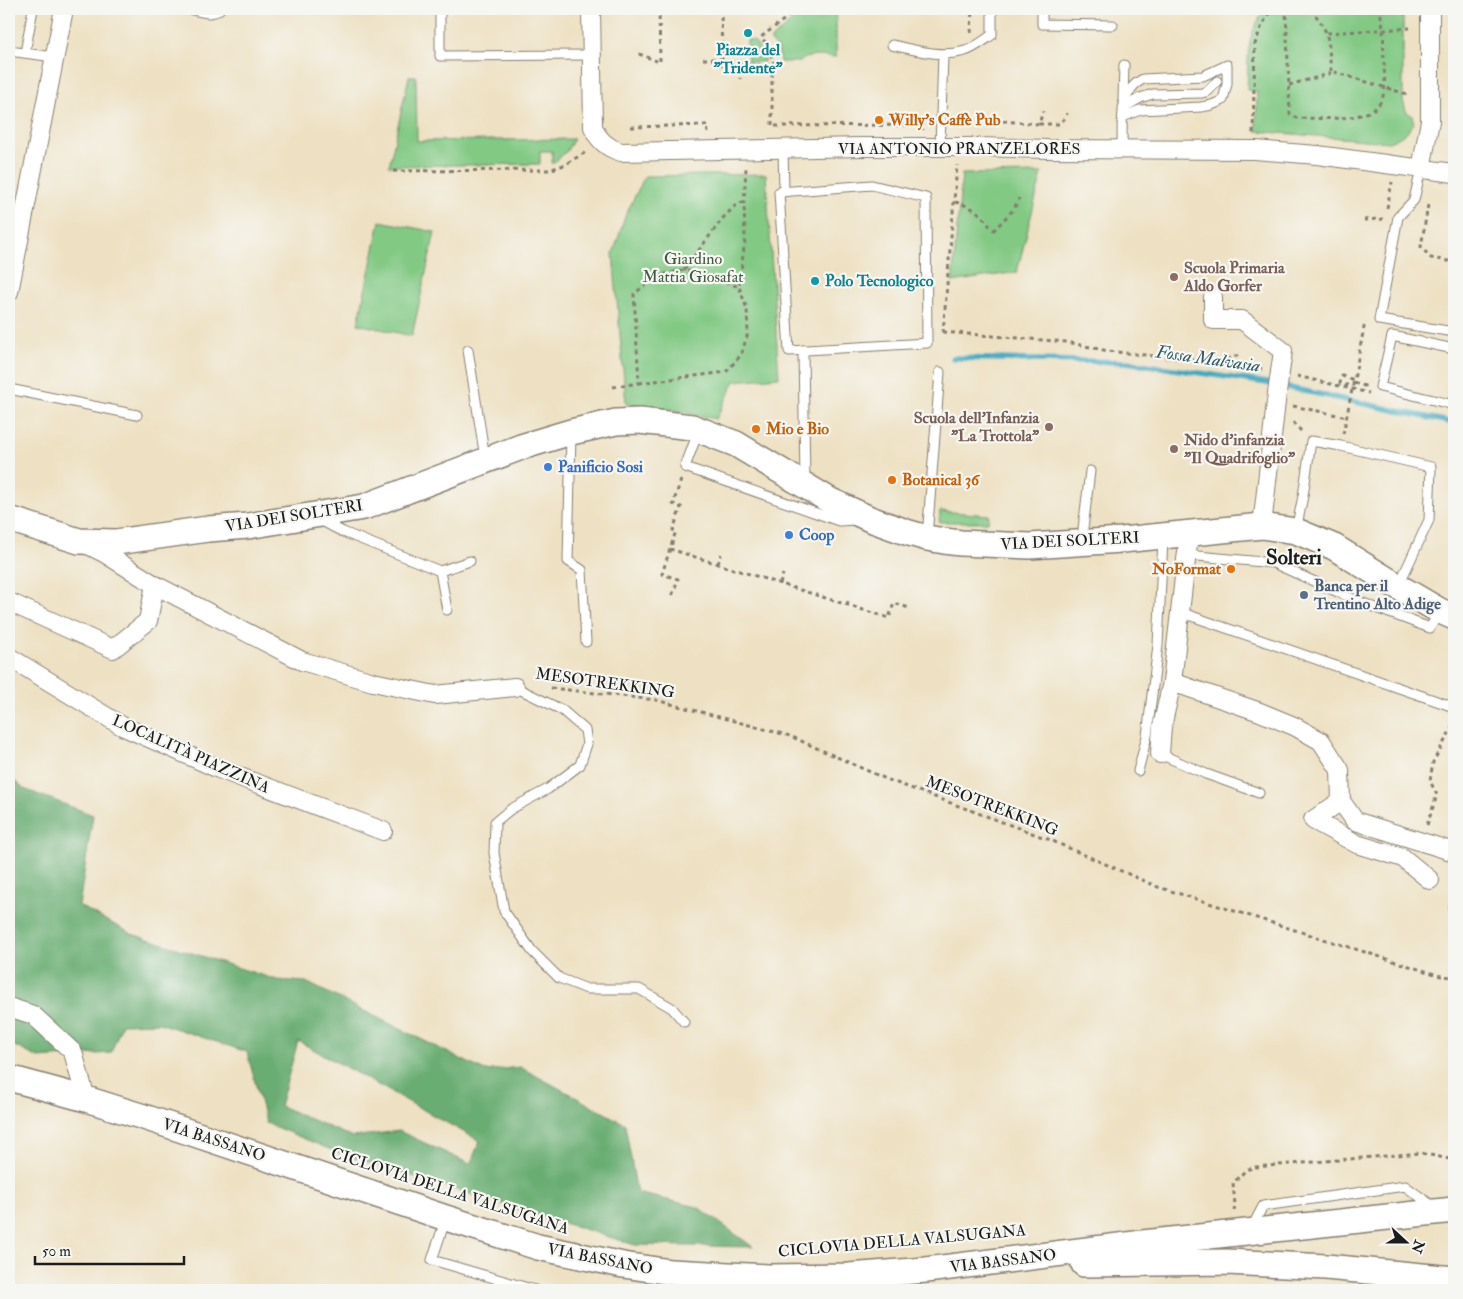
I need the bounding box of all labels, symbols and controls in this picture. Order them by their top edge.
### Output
marker: Piazza del "Tridente" [742,27,754,39]
place label: Piazza del "Tridente" [714,40,783,78]
place label: Willy's Caffè Pub [888,110,1001,131]
marker: Willy's Caffè Pub [873,114,885,126]
street label: VIA ANTONIO PRANZELORES [838,139,1080,159]
park label: Giardino Mattia Giosafat [643,249,743,287]
place label: Scuola Primaria Aldo Gorfer [1183,258,1285,296]
place label: Polo Tecnologico [825,271,934,292]
marker: Scuola Primaria Aldo Gorfer [1168,271,1180,283]
marker: Polo Tecnologico [809,275,821,287]
water label: Fossa Malvasia [1153,340,1262,378]
place label: Scuola dell'Infanzia "La Trottola" [914,408,1040,446]
place label: Mio e Bio [765,419,829,439]
marker: Scuola dell'Infanzia "La Trottola" [1043,421,1055,433]
marker: Mio e Bio [750,423,762,435]
place label: Nido d'infanzia "Il Quadrifoglio" [1183,430,1296,469]
marker: Nido d'infanzia "Il Quadrifoglio" [1168,443,1180,455]
place label: Panificio Sosi [558,457,644,477]
marker: Panificio Sosi [542,461,554,473]
place label: Botanical 36 [902,470,981,490]
marker: Botanical 36 [886,474,898,486]
street label: VIA DEI SOLTERI [224,495,364,537]
place label: Coop [799,525,834,546]
street label: VIA DEI SOLTERI [1000,527,1140,555]
marker: Coop [783,529,795,541]
district label: Solteri [1266,544,1322,571]
place label: NoFormat [1151,559,1222,579]
marker: NoFormat [1225,563,1237,575]
place label: Banca per il Trentino Alto Adige [1313,576,1441,615]
marker: Banca per il Trentino Alto Adige [1298,589,1310,601]
street label: MESOTREKKING [534,663,676,703]
street label: LOCALITÀ PIAZZINA [109,710,273,798]
street label: MESOTREKKING [923,772,1061,840]
street label: VIA BASSANO [160,1114,268,1166]
street label: CICLOVIA DELLA VALSUGANA [329,1143,571,1239]
north arrow [1380,1216,1430,1266]
street label: CICLOVIA DELLA VALSUGANA [777,1220,1027,1262]
scale bar [35,1234,184,1266]
text: N [1407,1237,1428,1256]
street label: VIA BASSANO [546,1239,654,1279]
text: 50 m [42,1242,71,1261]
street label: VIA BASSANO [949,1245,1057,1277]

